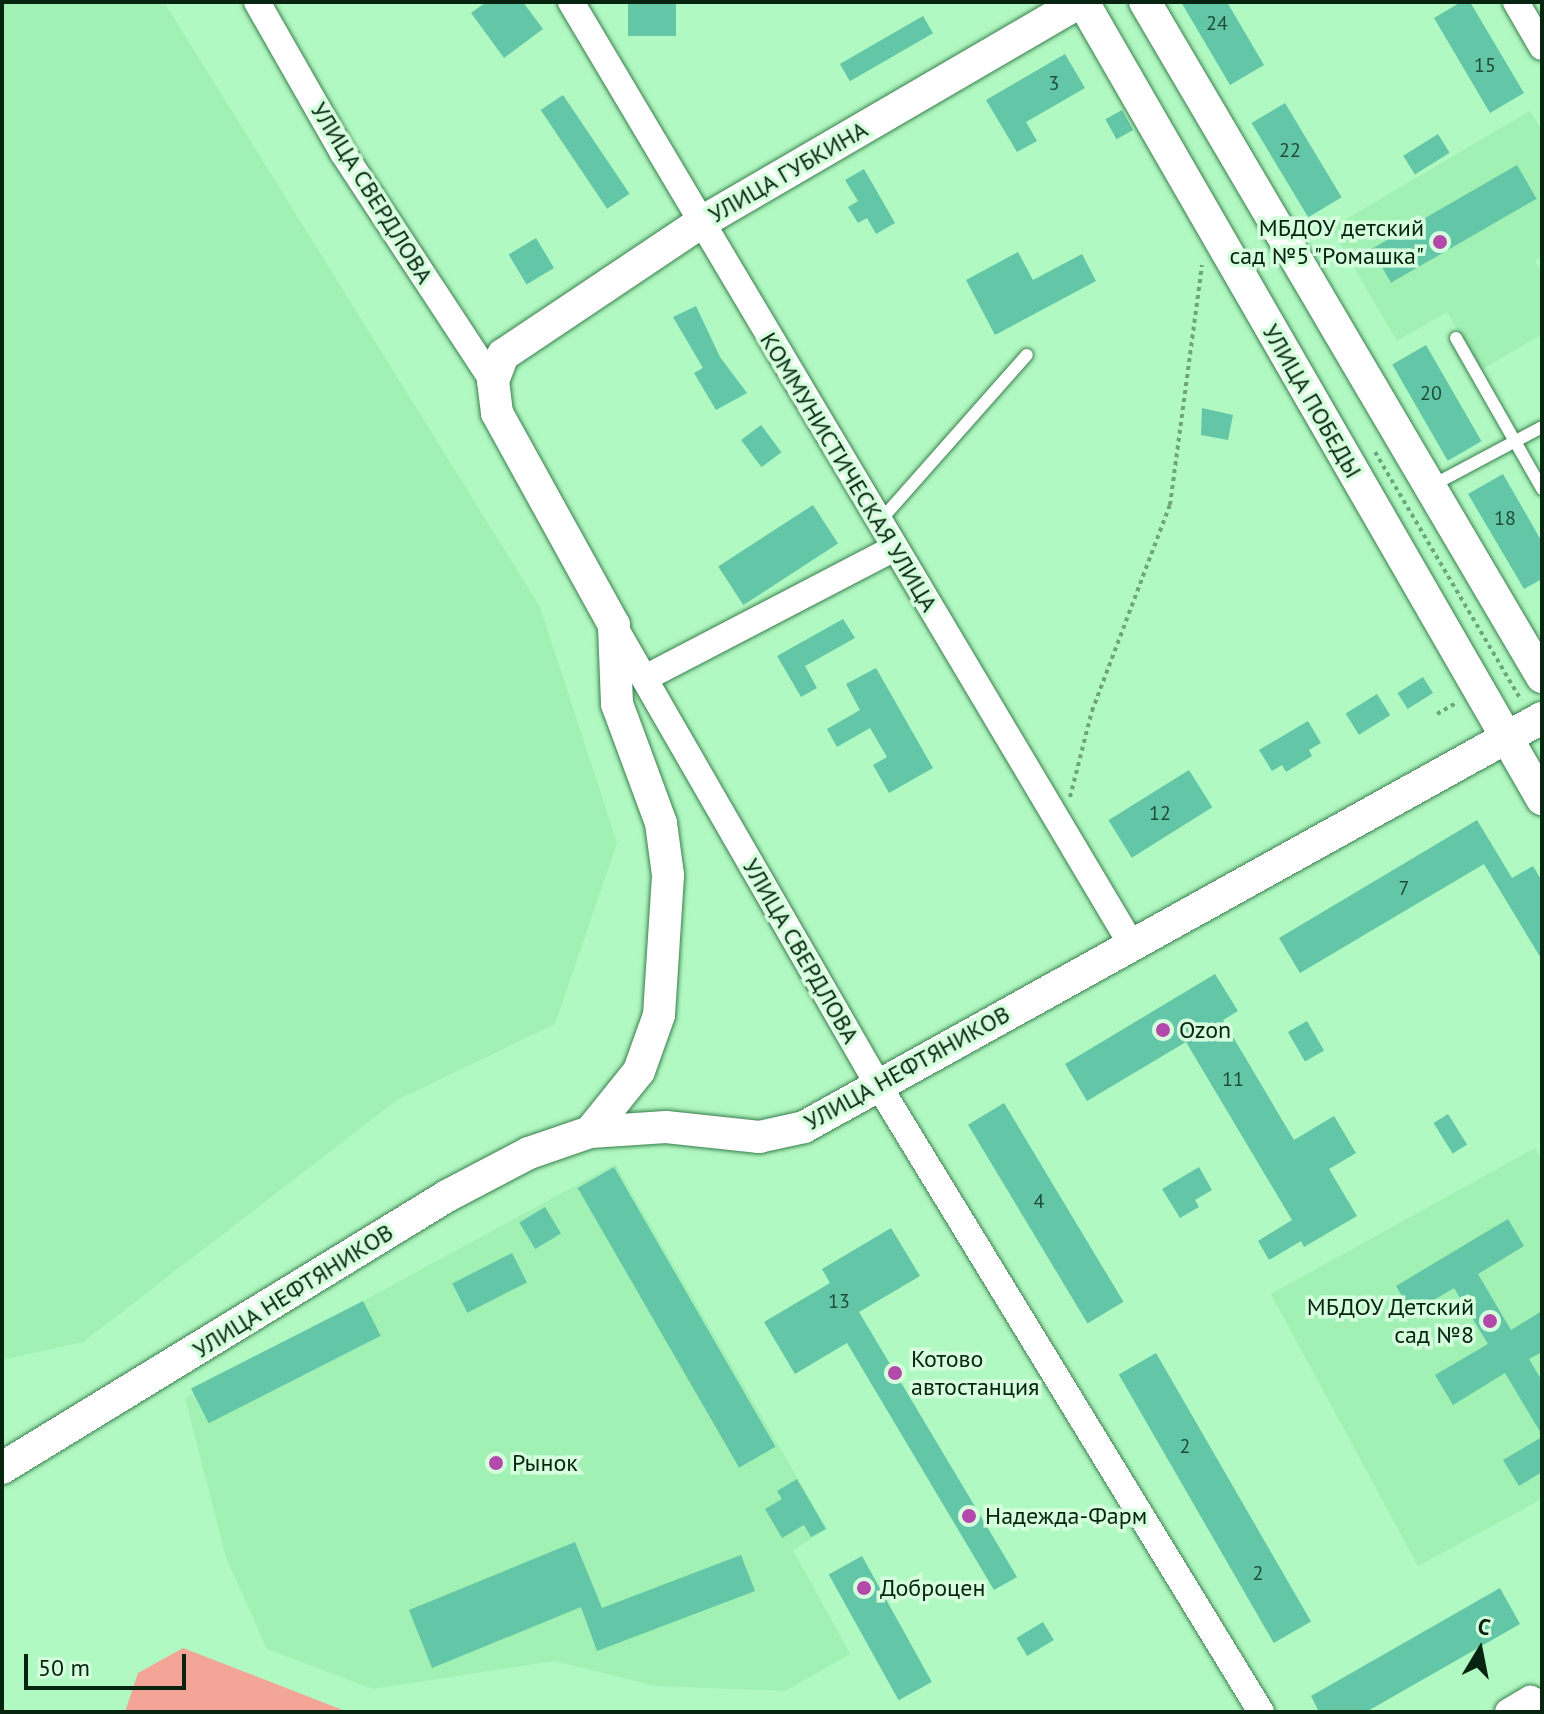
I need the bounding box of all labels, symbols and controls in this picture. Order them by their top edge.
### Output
house number: 24 [1206,11,1228,35]
house number: 15 [1474,53,1496,77]
house number: 3 [1049,71,1059,95]
street label: УЛИЦА СВЕРДЛОВА [304,97,440,289]
street label: УЛИЦА ГУБКИНА [703,115,873,229]
house number: 22 [1279,138,1301,162]
place label: МБДОУ детский сад №5 "Ромашка" [1228,214,1424,270]
marker: МБДОУ детский сад №5 "Ромашка" [1431,233,1449,251]
street label: УЛИЦА ПОБЕДЫ [1256,319,1368,483]
street label: КОММУНИСТИЧЕСКАЯ УЛИЦА [754,327,944,617]
house number: 20 [1420,381,1442,405]
house number: 18 [1494,506,1516,530]
house number: 12 [1149,801,1171,825]
street label: УЛИЦА СВЕРДЛОВА [736,853,866,1049]
house number: 7 [1399,876,1409,900]
street label: УЛИЦА НЕФТЯНИКОВ [799,999,1015,1137]
place label: Ozon [1179,1016,1231,1044]
marker: Ozon [1154,1021,1172,1039]
house number: 11 [1222,1067,1244,1091]
house number: 4 [1034,1189,1044,1213]
street label: УЛИЦА НЕФТЯНИКОВ [187,1217,399,1365]
house number: 13 [828,1289,850,1313]
place label: МБДОУ Детский сад №8 [1305,1293,1474,1349]
marker: МБДОУ Детский сад №8 [1481,1312,1499,1330]
place label: Котово автостанция [911,1345,1039,1401]
marker: Котово автостанция [886,1364,904,1382]
house number: 2 [1180,1434,1190,1458]
place label: Рынок [512,1449,578,1477]
marker: Рынок [487,1454,505,1472]
place label: Надежда-Фарм [985,1502,1147,1530]
marker: Надежда-Фарм [960,1507,978,1525]
house number: 2 [1253,1561,1263,1585]
place label: Доброцен [880,1574,985,1602]
marker: Доброцен [855,1579,873,1597]
north arrow [1440,1610,1520,1690]
text: С [1476,1612,1493,1641]
scale bar [28,1638,190,1688]
text: 50 m [38,1652,90,1683]

